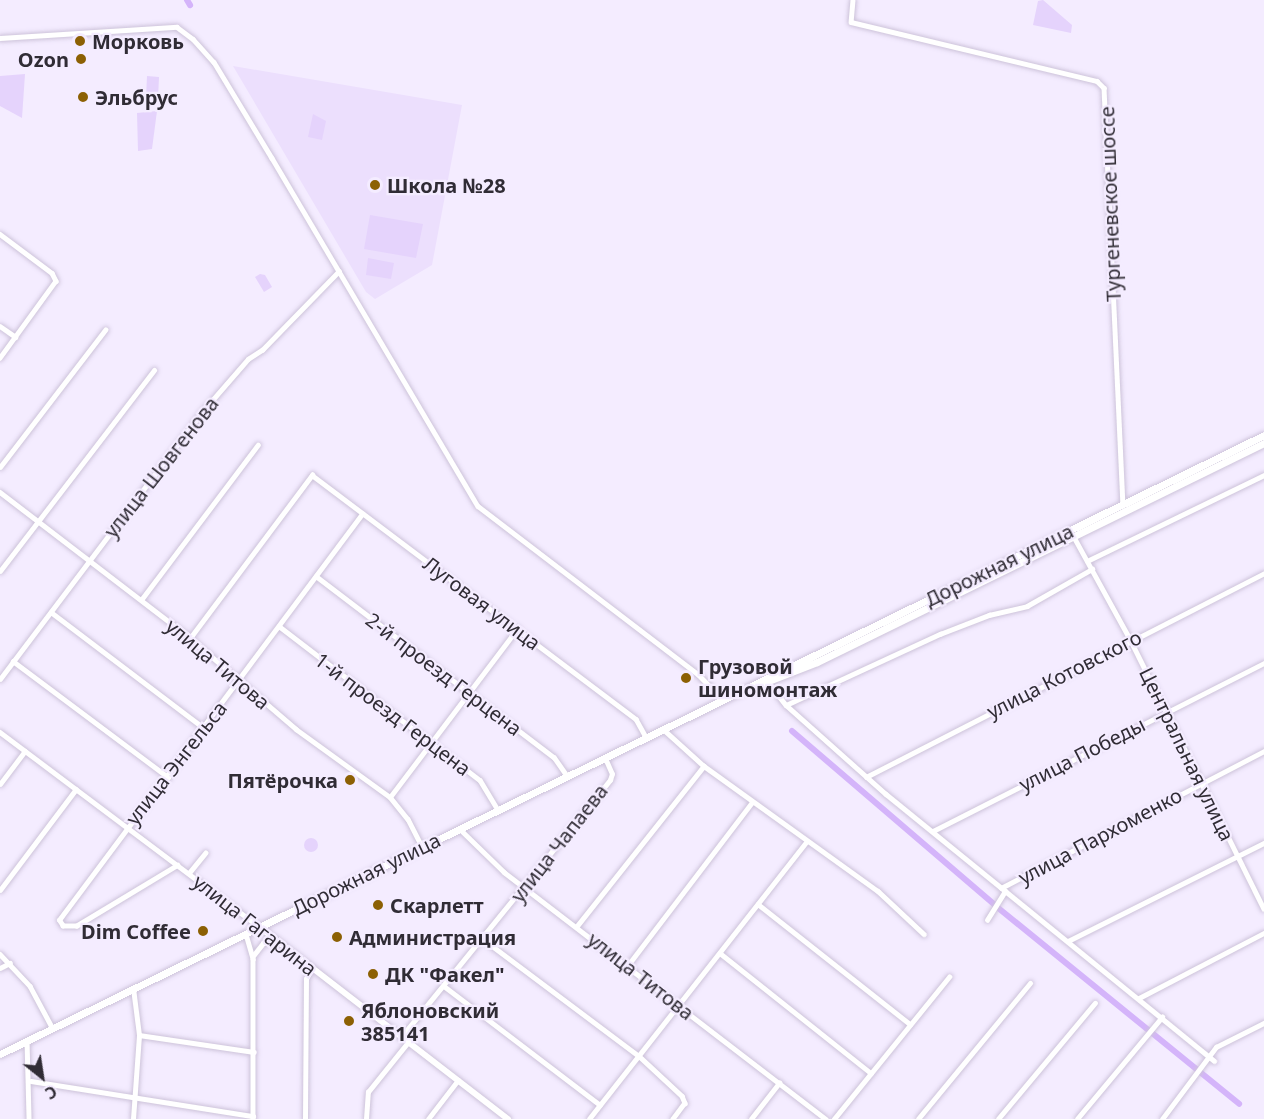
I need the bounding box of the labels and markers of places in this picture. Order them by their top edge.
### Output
place label: Морковь [92,29,184,53]
marker: Морковь [73,34,87,48]
place label: Ozon [18,47,69,71]
marker: Ozon [74,52,88,66]
place label: Эльбрус [95,85,178,109]
marker: Эльбрус [76,90,90,104]
place label: Школа №28 [387,173,506,197]
marker: Школа №28 [368,178,382,192]
place label: Грузовой шиномонтаж [698,654,837,701]
marker: Грузовой шиномонтаж [679,671,693,685]
place label: Пятёрочка [228,768,338,792]
marker: Пятёрочка [343,773,357,787]
place label: Скарлетт [390,893,484,917]
marker: Скарлетт [371,898,385,912]
place label: Dim Coffee [81,919,191,943]
marker: Dim Coffee [196,924,210,938]
place label: Администрация [349,925,516,949]
marker: Администрация [330,930,344,944]
place label: ДК "Факел" [385,962,505,986]
marker: ДК "Факел" [366,967,380,981]
place label: Яблоновский 385141 [361,998,499,1045]
marker: Яблоновский 385141 [342,1014,356,1028]

